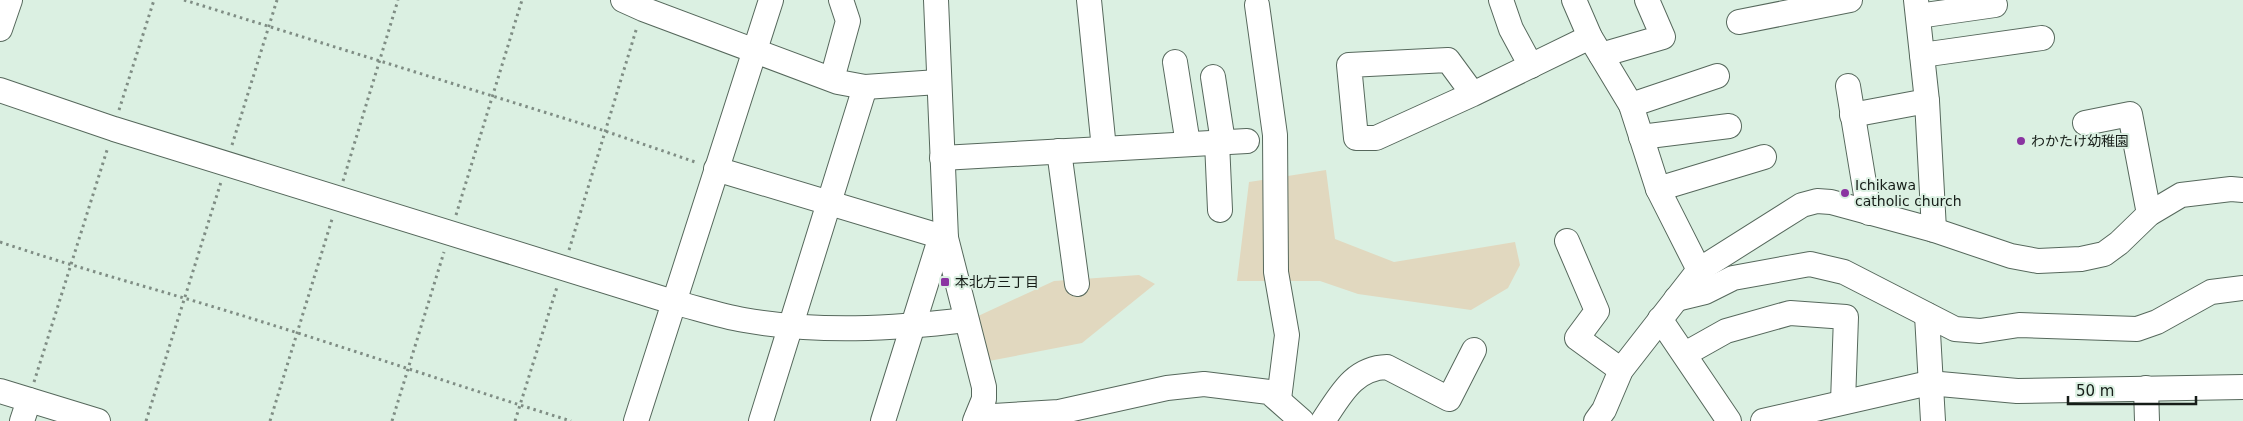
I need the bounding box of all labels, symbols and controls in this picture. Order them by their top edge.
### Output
place label: わかたけ幼稚園 [2031,133,2129,149]
marker: わかたけ幼稚園 [2015,135,2027,147]
place label: Ichikawa catholic church [1855,177,1962,209]
marker: Ichikawa catholic church [1839,187,1851,199]
place label: 本北方三丁目 [955,274,1039,290]
marker: 本北方三丁目 [939,276,951,288]
scale bar [2068,374,2196,406]
text: 50 m [2076,382,2114,400]

